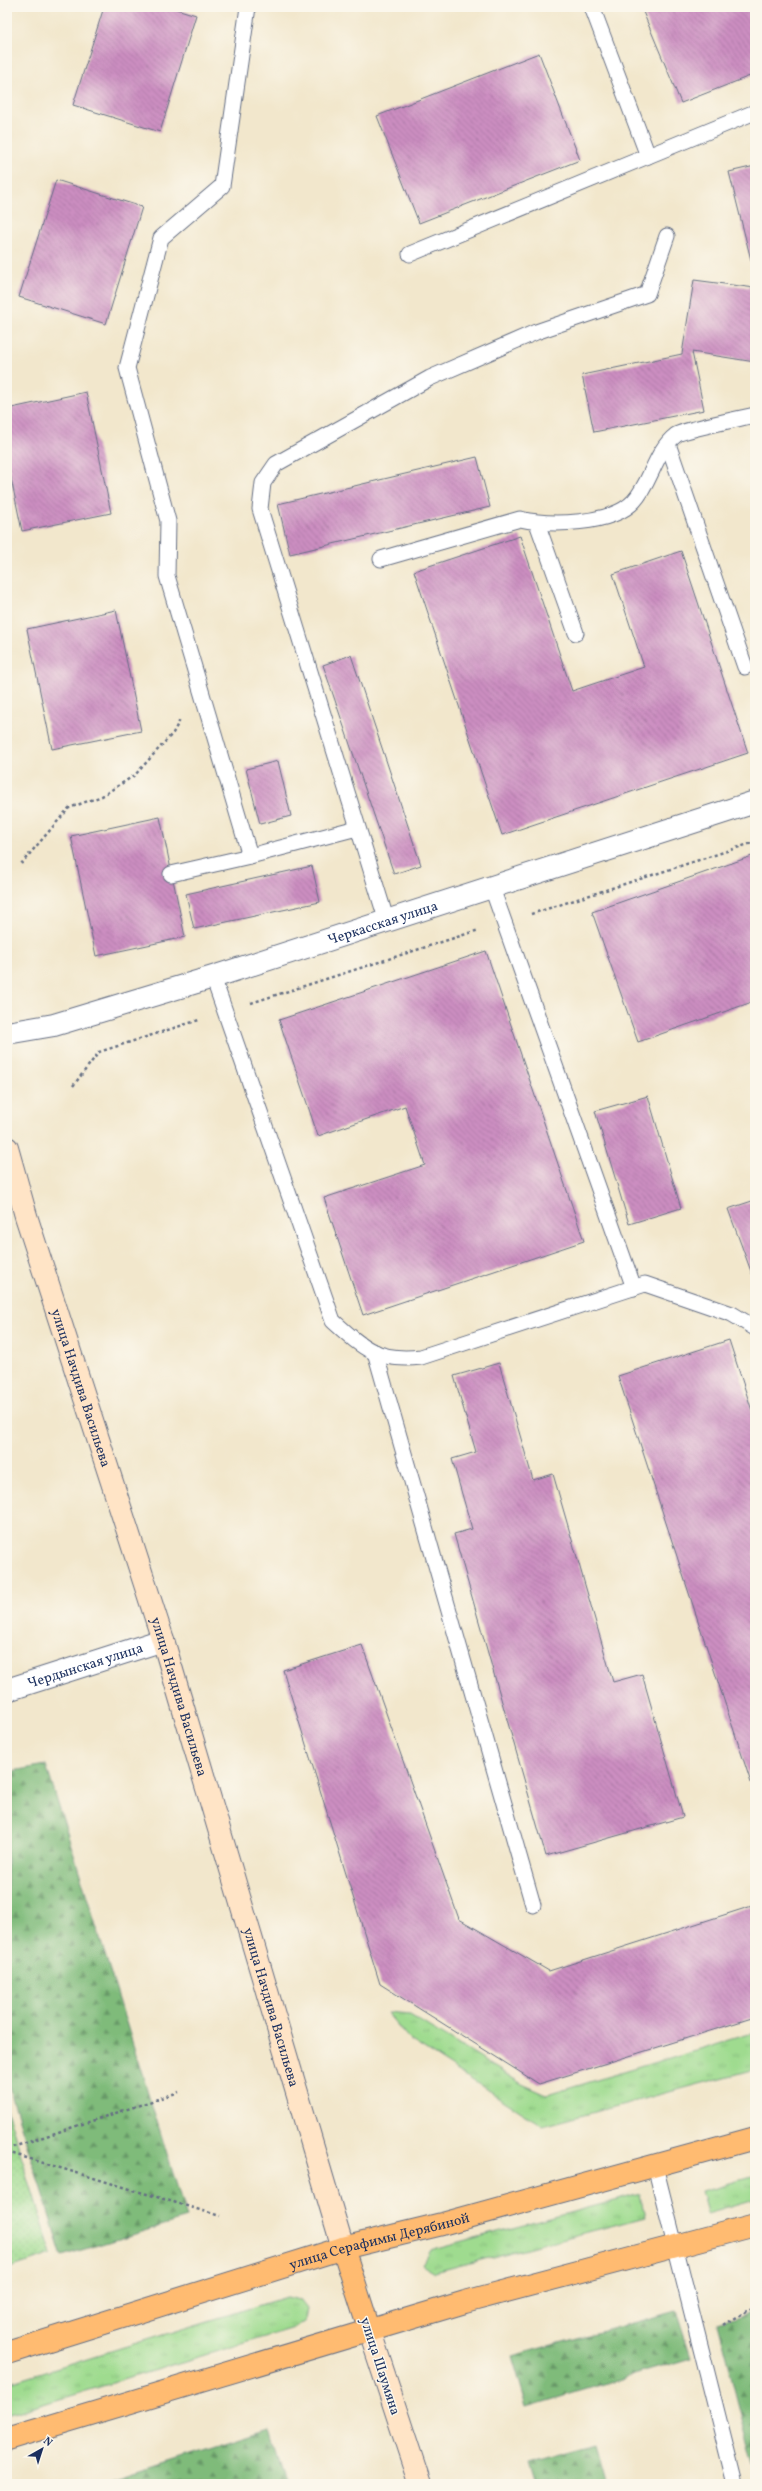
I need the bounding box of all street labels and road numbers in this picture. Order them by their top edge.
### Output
street label: Черкасская улица [326,897,441,950]
street label: улица Начдива Васильева [46,1307,115,1470]
street label: улица Начдива Васильева [145,1615,211,1779]
street label: Чердынская улица [25,1639,146,1694]
street label: улица Начдива Васильева [238,1925,303,2090]
street label: улица Серафимы Дерябиной [287,2209,472,2275]
street label: улица Шаумяна [355,2315,404,2418]

